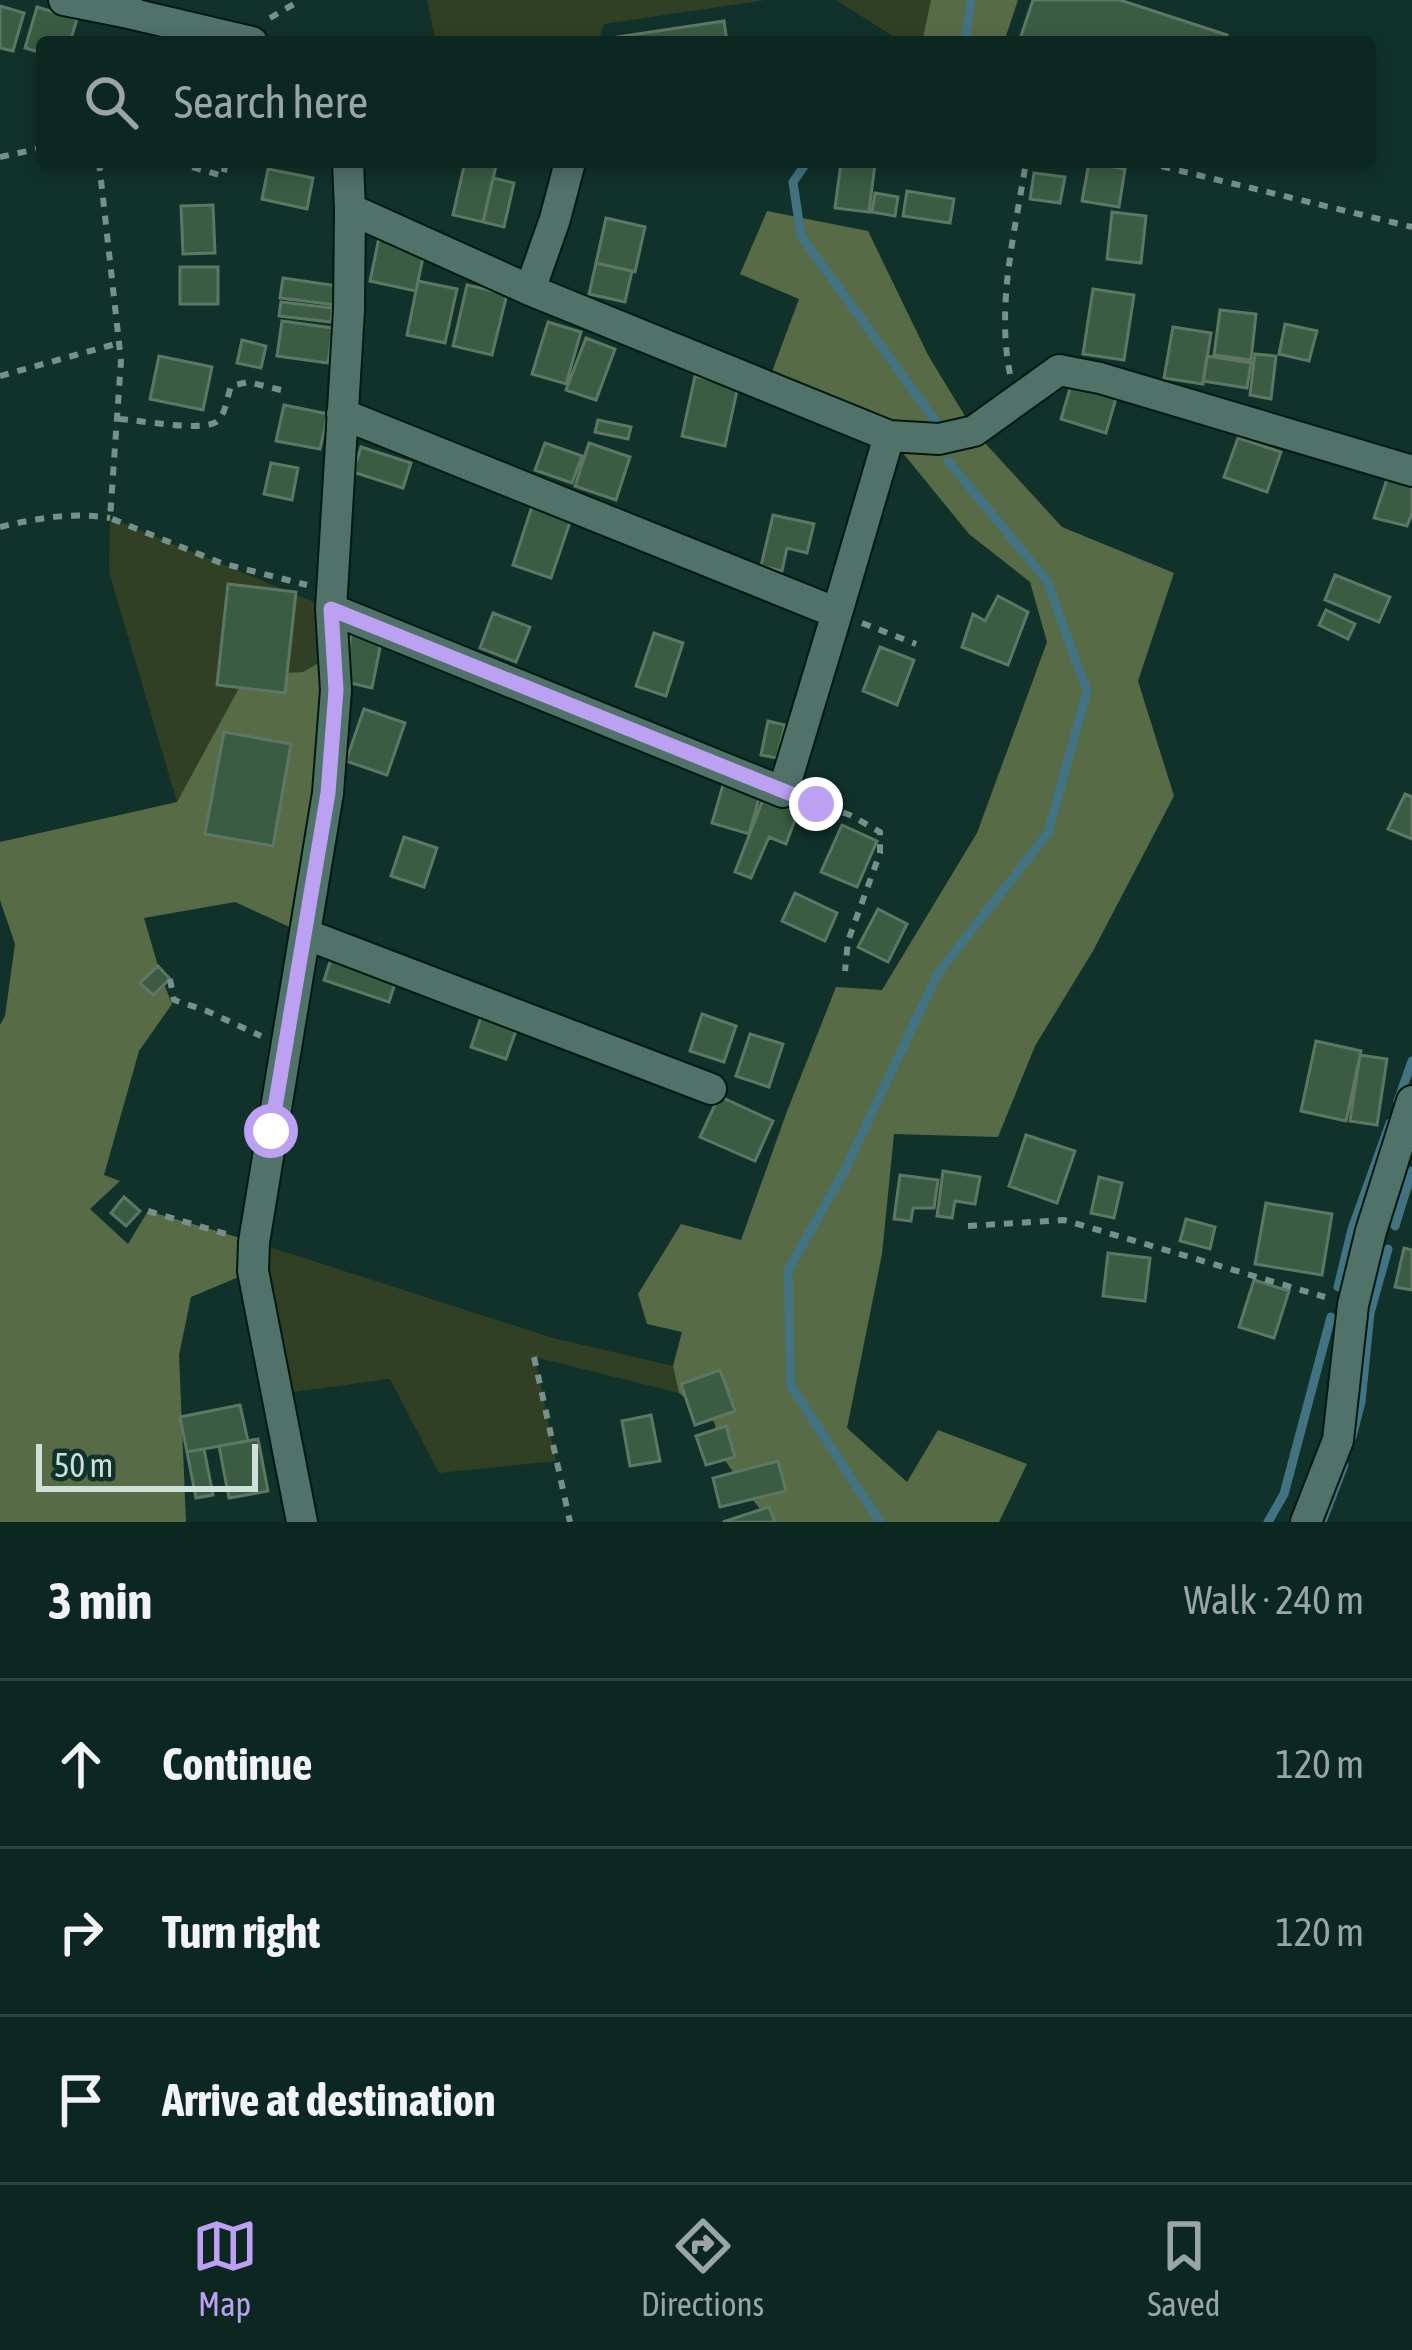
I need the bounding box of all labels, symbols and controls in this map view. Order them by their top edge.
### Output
search box [36,36,1376,168]
icon: search [78,69,144,135]
text: Search here [174,76,368,128]
route end [789,777,843,831]
route start [244,1104,298,1158]
scale bar [36,1438,258,1491]
text: 50 m [54,1446,113,1484]
text: 3 min [48,1571,152,1630]
text: Walk · 240 m [1184,1578,1364,1622]
icon: ahead [48,1731,114,1797]
text: Continue [162,1738,313,1790]
text: 120 m [1276,1742,1364,1786]
icon: right [48,1899,114,1965]
text: Turn right [162,1906,320,1958]
text: 120 m [1276,1910,1364,1954]
icon: arrive [48,2067,114,2133]
text: Arrive at destination [162,2074,496,2126]
tab: Map [192,2213,258,2323]
tab: Directions [641,2213,764,2323]
tab: Saved [1147,2213,1220,2323]

